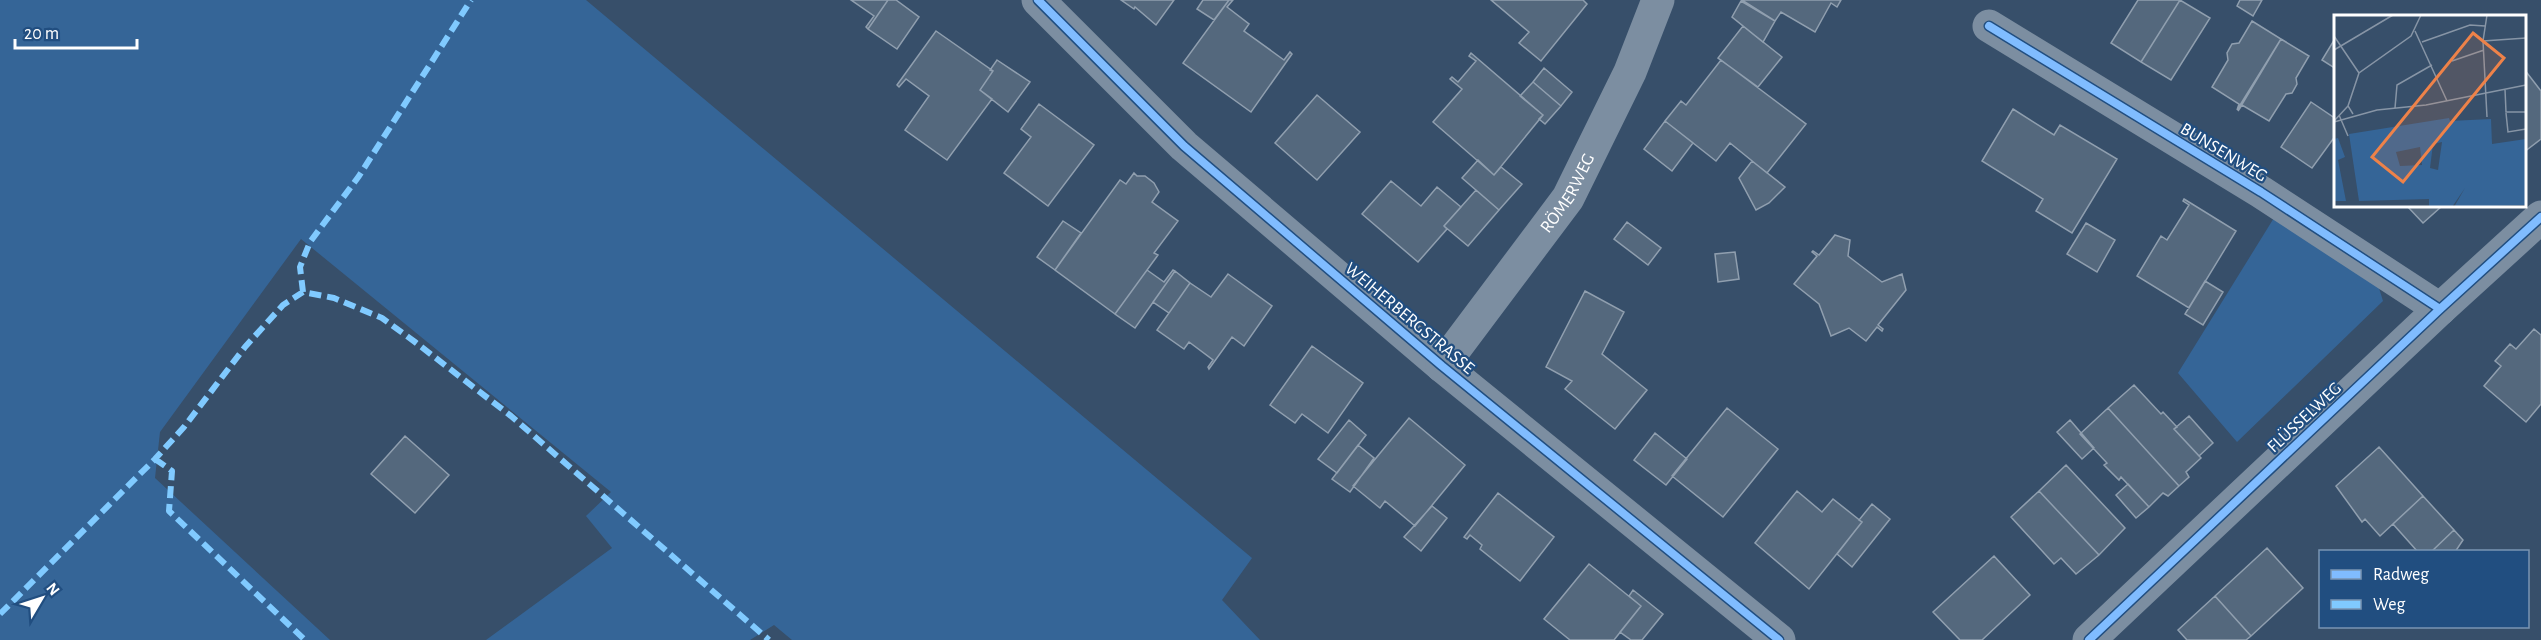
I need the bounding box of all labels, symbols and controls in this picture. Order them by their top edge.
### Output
scale bar [15,12,136,50]
inset map [2334,15,2526,207]
text: 20 m [24,25,59,43]
street label: BUNSENWEG [2177,120,2270,186]
street label: RÖMERWEG [1537,151,1598,236]
street label: WEIHERBERGSTRASSE [1341,260,1478,378]
street label: FLÜSSELWEG [2263,378,2345,456]
legend [2319,550,2529,628]
text: Radweg [2373,566,2429,584]
north arrow [12,568,72,628]
text: N [43,580,63,599]
text: Weg [2373,596,2405,614]

